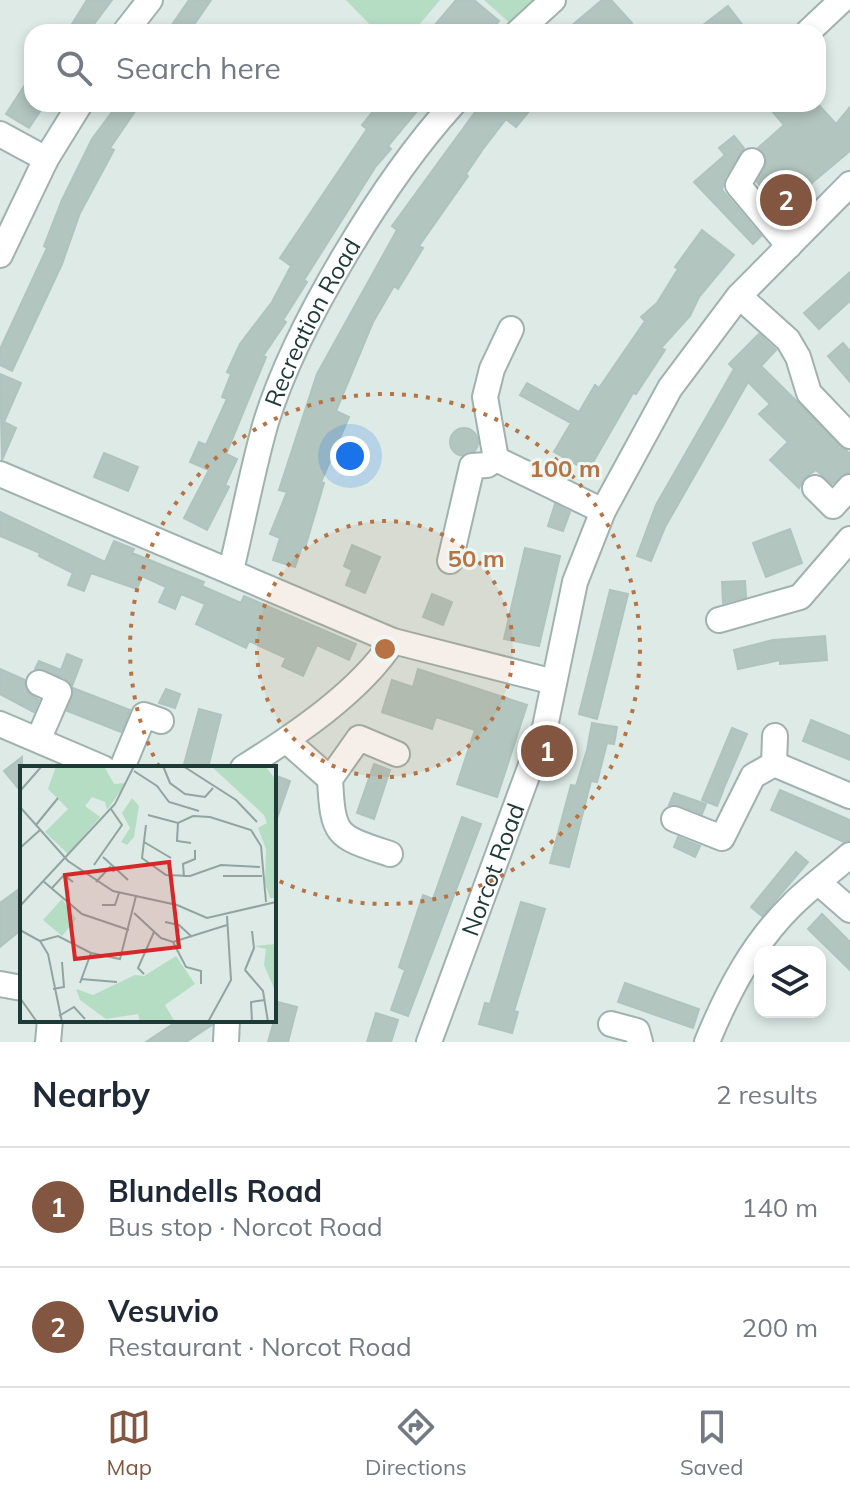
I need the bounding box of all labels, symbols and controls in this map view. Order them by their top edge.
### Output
search box [24,24,826,112]
icon: search [52,46,96,90]
text: Search here [116,49,281,87]
pin: 2 [760,170,812,230]
street label: Recreation Road [257,233,367,411]
your location [330,436,370,476]
text: 100 m [529,453,601,483]
text: 50 m [448,543,504,573]
centre of rings [371,635,399,663]
pin: 1 [521,721,573,781]
inset map [20,766,276,1022]
street label: Norcot Road [454,799,531,940]
map controls [754,946,826,1018]
button: layers [754,946,826,1018]
text: Nearby [32,1073,150,1116]
text: 2 results [716,1078,818,1111]
text: Blundells Road [108,1172,322,1210]
text: 1 [50,1191,66,1224]
text: 140 m [742,1191,818,1224]
text: Bus stop · Norcot Road [108,1210,383,1243]
text: Vesuvio [108,1292,219,1330]
text: 2 [50,1311,66,1344]
text: 200 m [742,1311,818,1344]
text: Restaurant · Norcot Road [108,1330,412,1363]
tab: Map [107,1405,152,1481]
tab: Directions [365,1405,467,1481]
tab: Saved [680,1405,743,1481]

